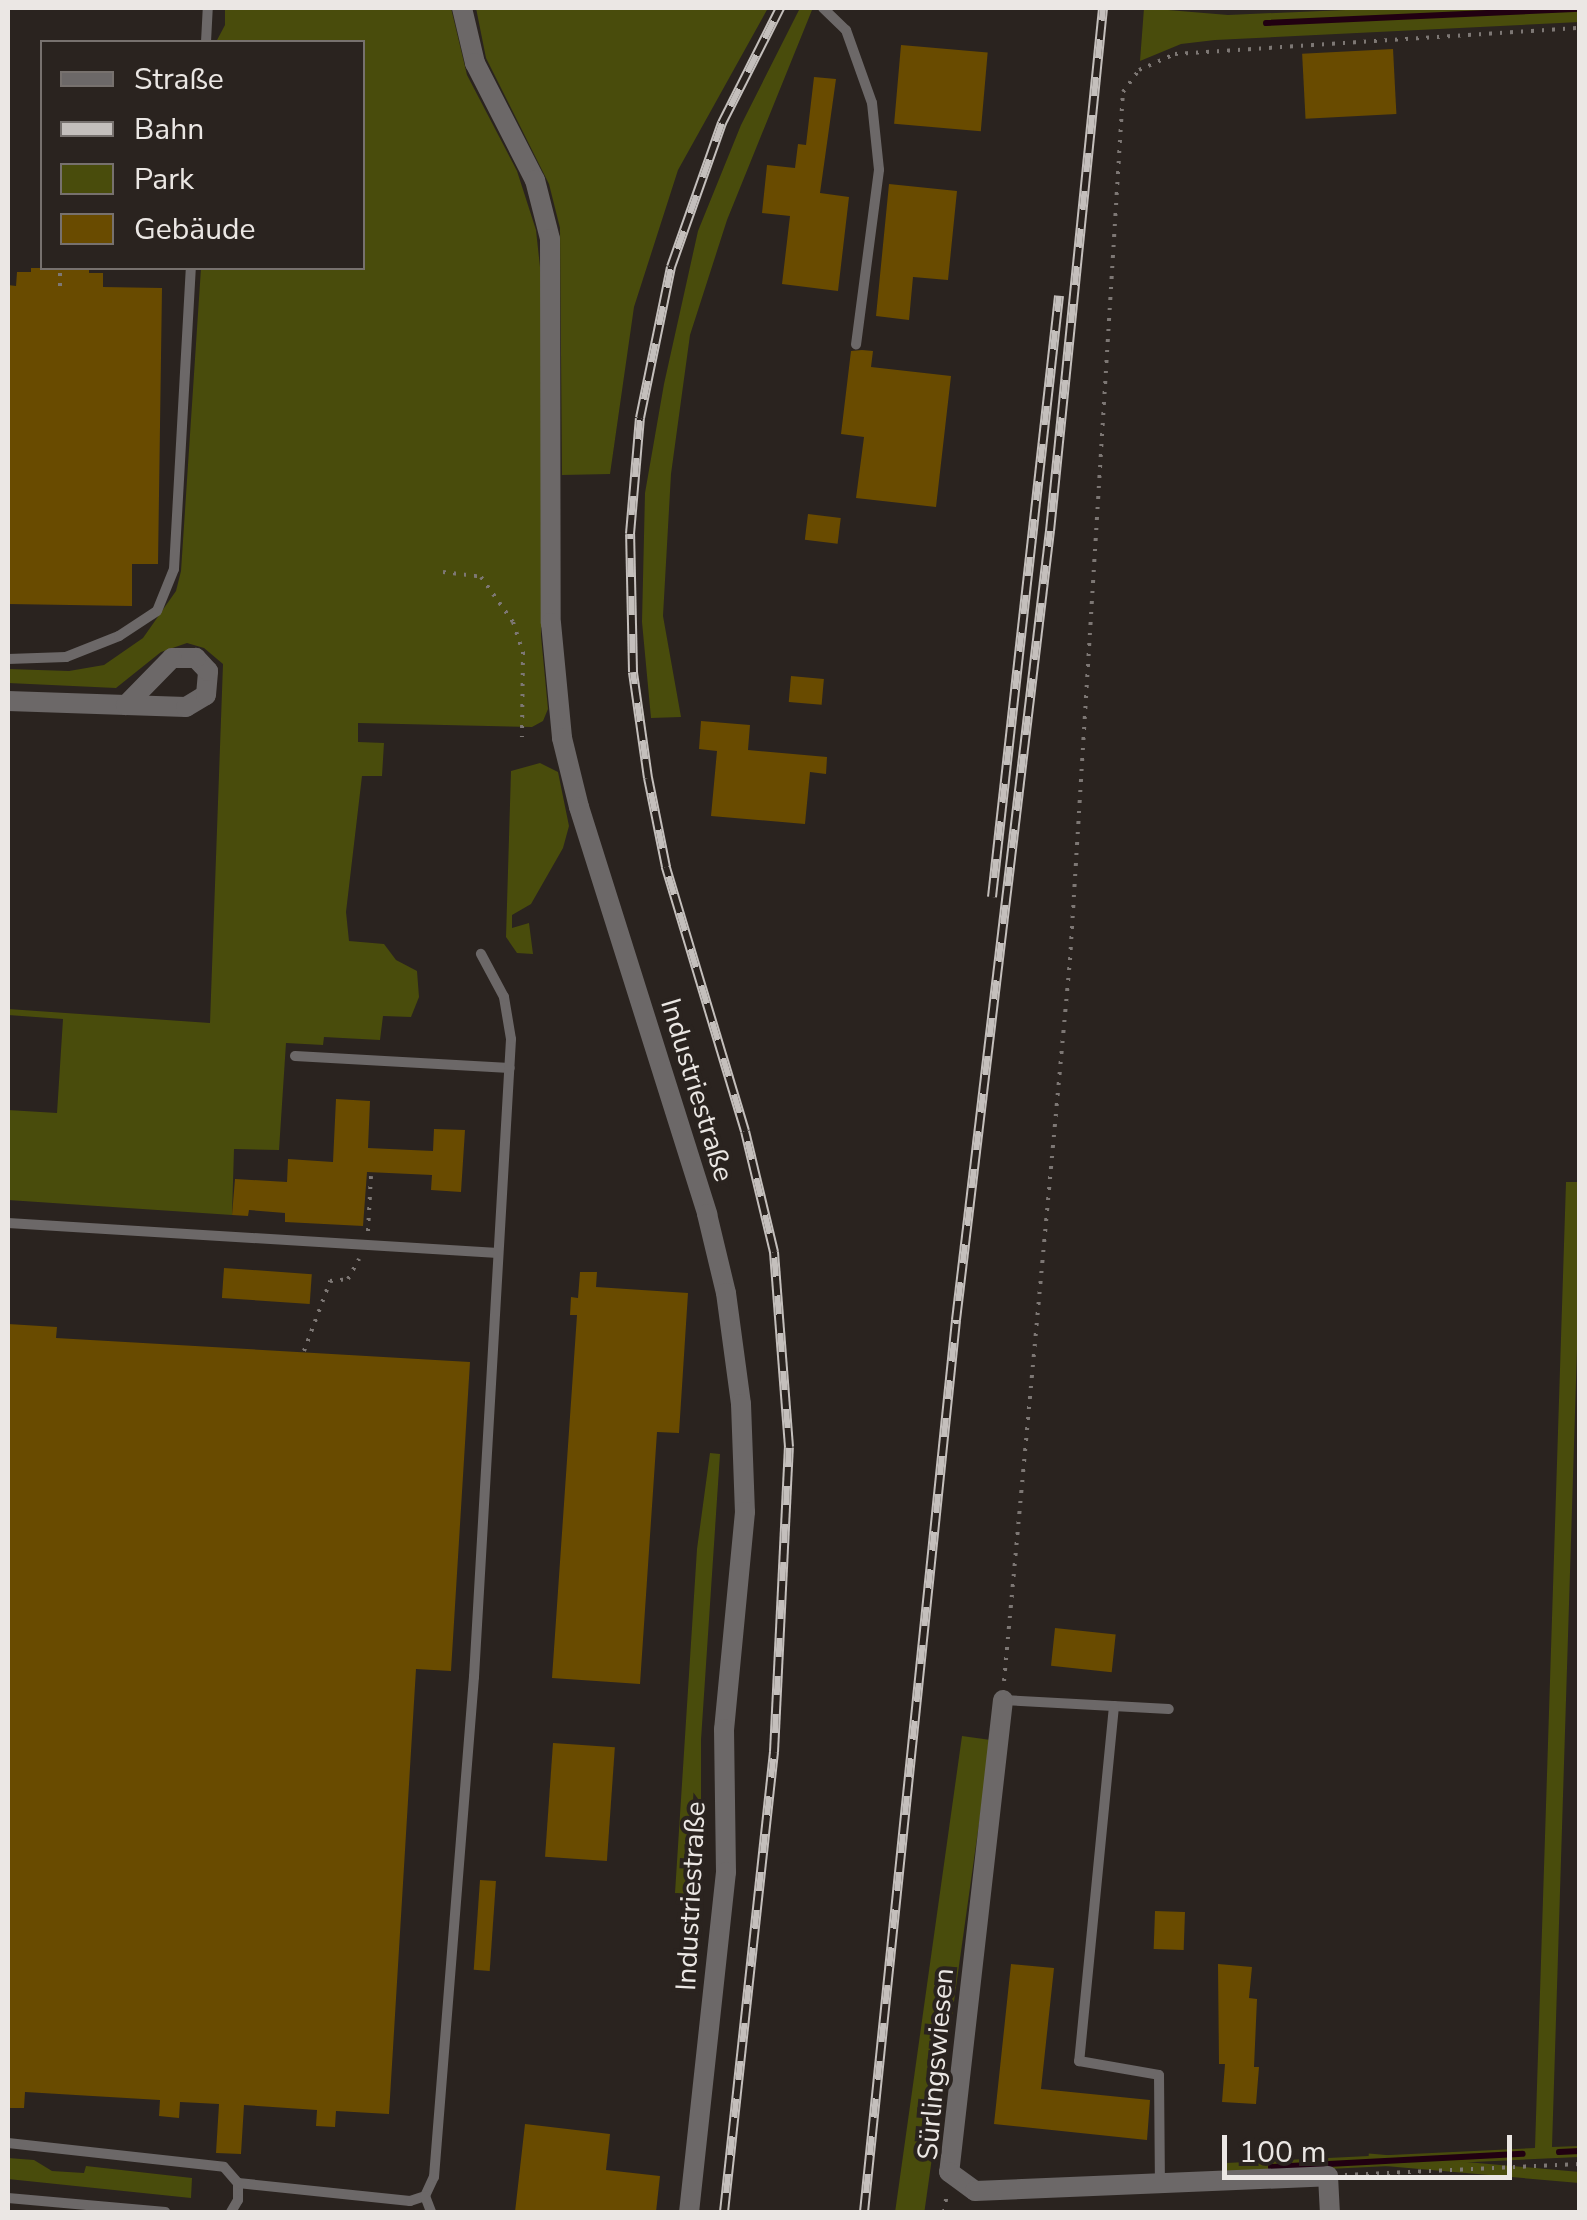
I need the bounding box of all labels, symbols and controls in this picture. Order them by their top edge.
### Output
legend [40,40,365,270]
text: Straße [134,59,224,100]
text: Bahn [134,109,204,150]
text: Park [134,159,194,200]
text: Gebäude [134,209,255,250]
street label: Industriestraße [653,994,741,1186]
street label: Industriestraße [669,1800,713,1992]
street label: Sürlingswiesen [911,1967,961,2161]
scale bar [1227,2115,1517,2177]
text: 100 m [1239,2132,1326,2173]

